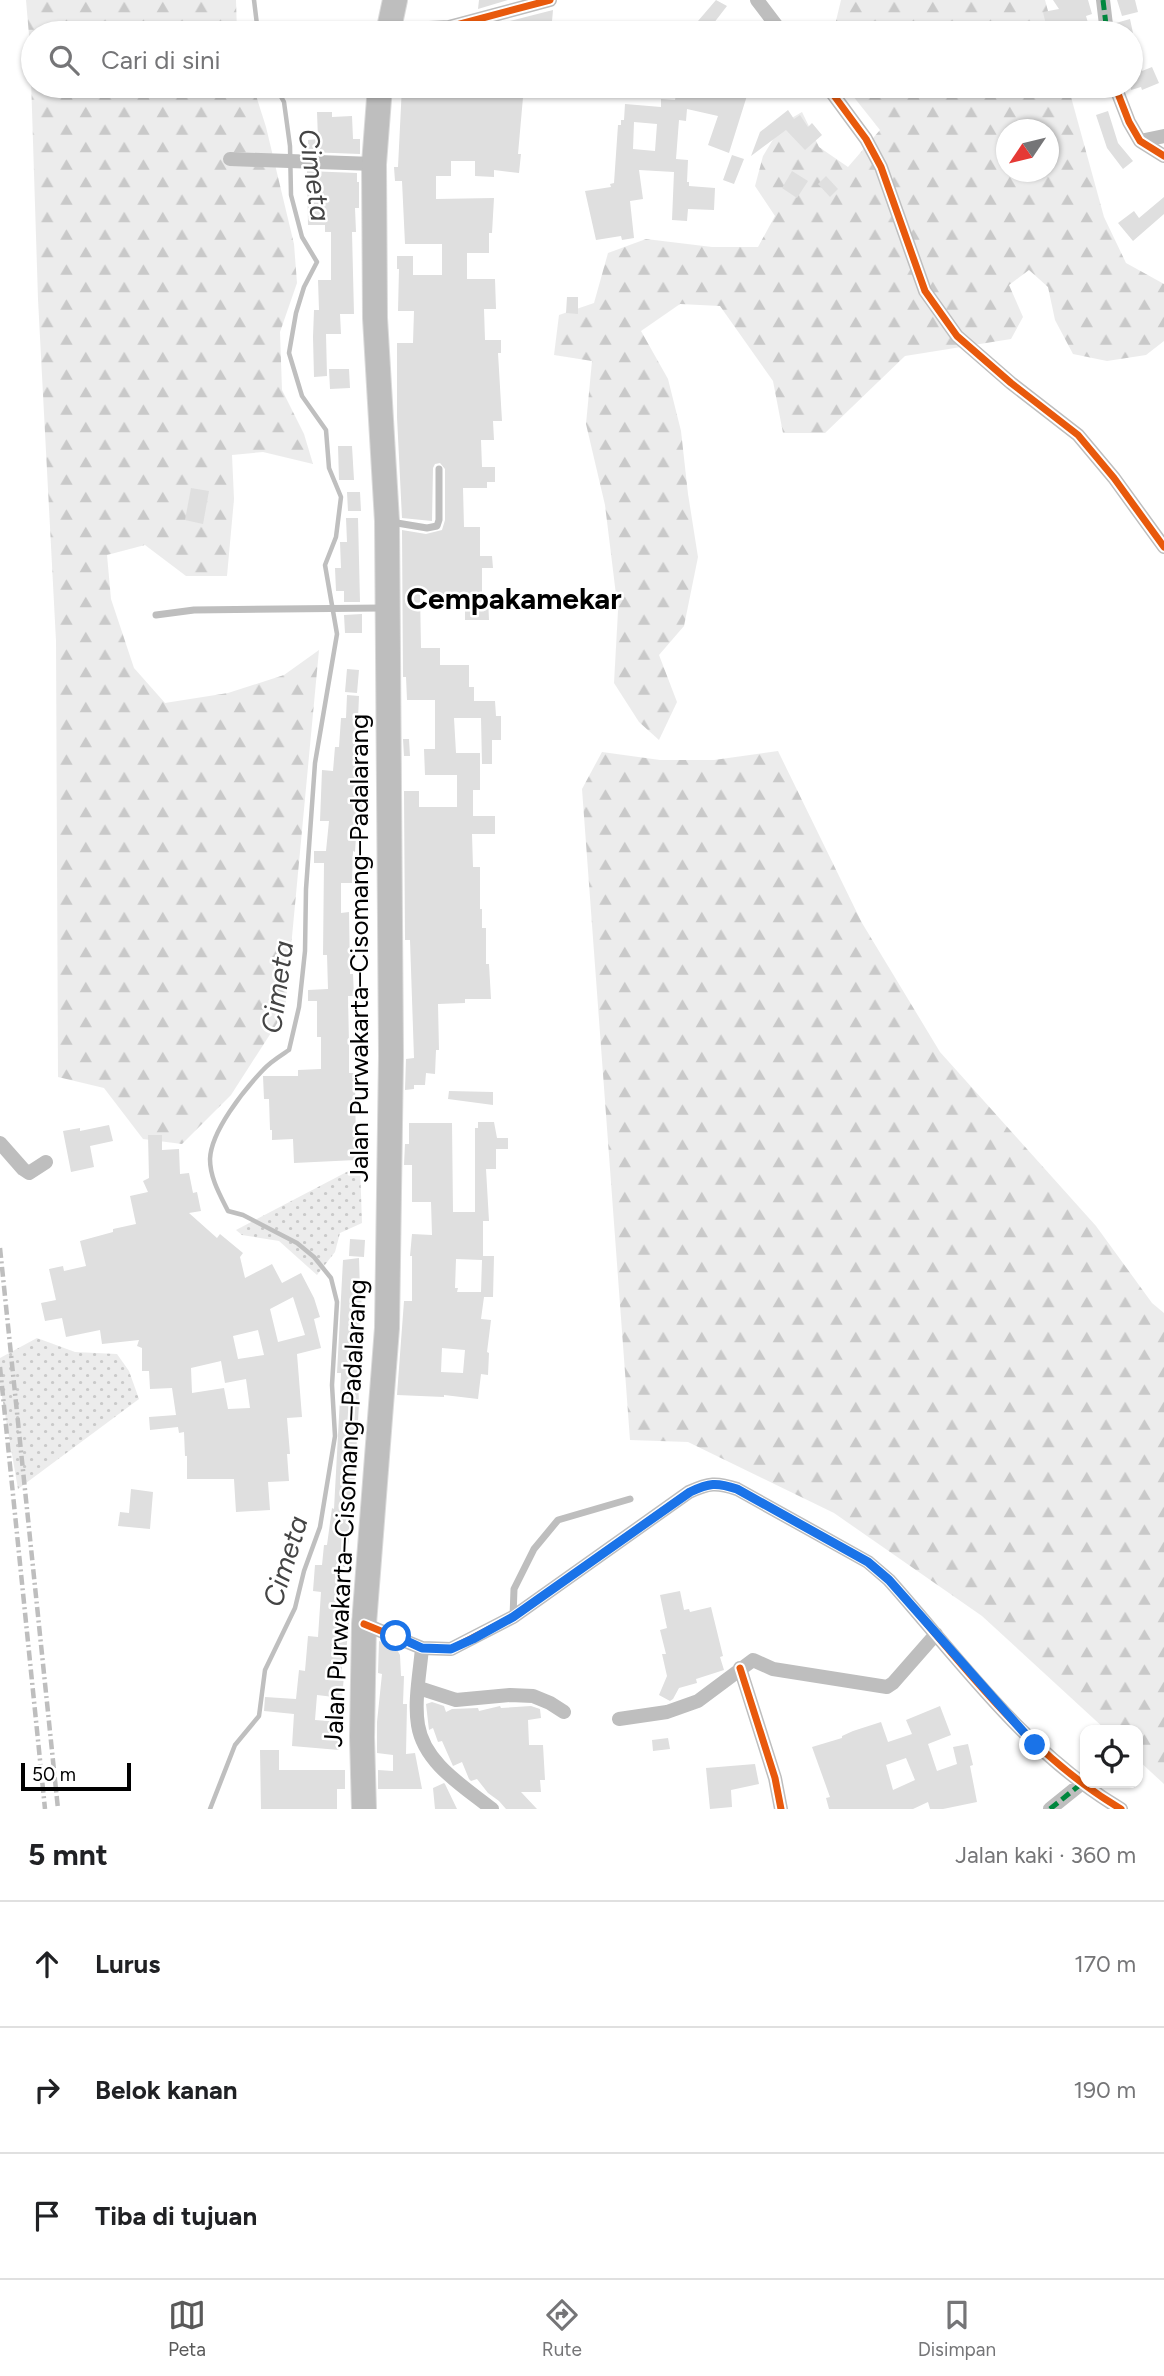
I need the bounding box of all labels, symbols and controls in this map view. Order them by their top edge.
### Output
search box [21,21,1143,98]
icon: search [45,41,83,79]
text: Cari di sini [101,44,221,76]
north arrow [996,119,1059,182]
water label: Cimeta [292,127,338,223]
district label: Cempakamekar [406,580,622,617]
street label: Jalan Purwakarta–Cisomang–Padalarang [343,714,375,1182]
water label: Cimeta [254,939,300,1035]
street label: Jalan Purwakarta–Cisomang–Padalarang [317,1278,373,1748]
water label: Cimeta [255,1512,315,1610]
route start [380,1620,411,1651]
map controls [1080,1725,1143,1788]
button: locate [1080,1725,1143,1788]
route end [1019,1729,1050,1760]
scale bar [21,1760,131,1792]
text: 50 m [32,1763,76,1786]
text: 5 mnt [28,1836,108,1873]
text: Jalan kaki · 360 m [955,1841,1136,1869]
icon: ahead [28,1945,66,1983]
text: Lurus [95,1948,160,1980]
text: 170 m [1074,1950,1136,1978]
icon: right [28,2071,66,2109]
text: Belok kanan [95,2074,238,2106]
text: 190 m [1073,2076,1136,2104]
icon: arrive [28,2197,66,2235]
text: Tiba di tujuan [95,2200,257,2232]
tab: Peta [168,2296,206,2361]
tab: Rute [542,2296,582,2361]
tab: Disimpan [918,2296,996,2361]

